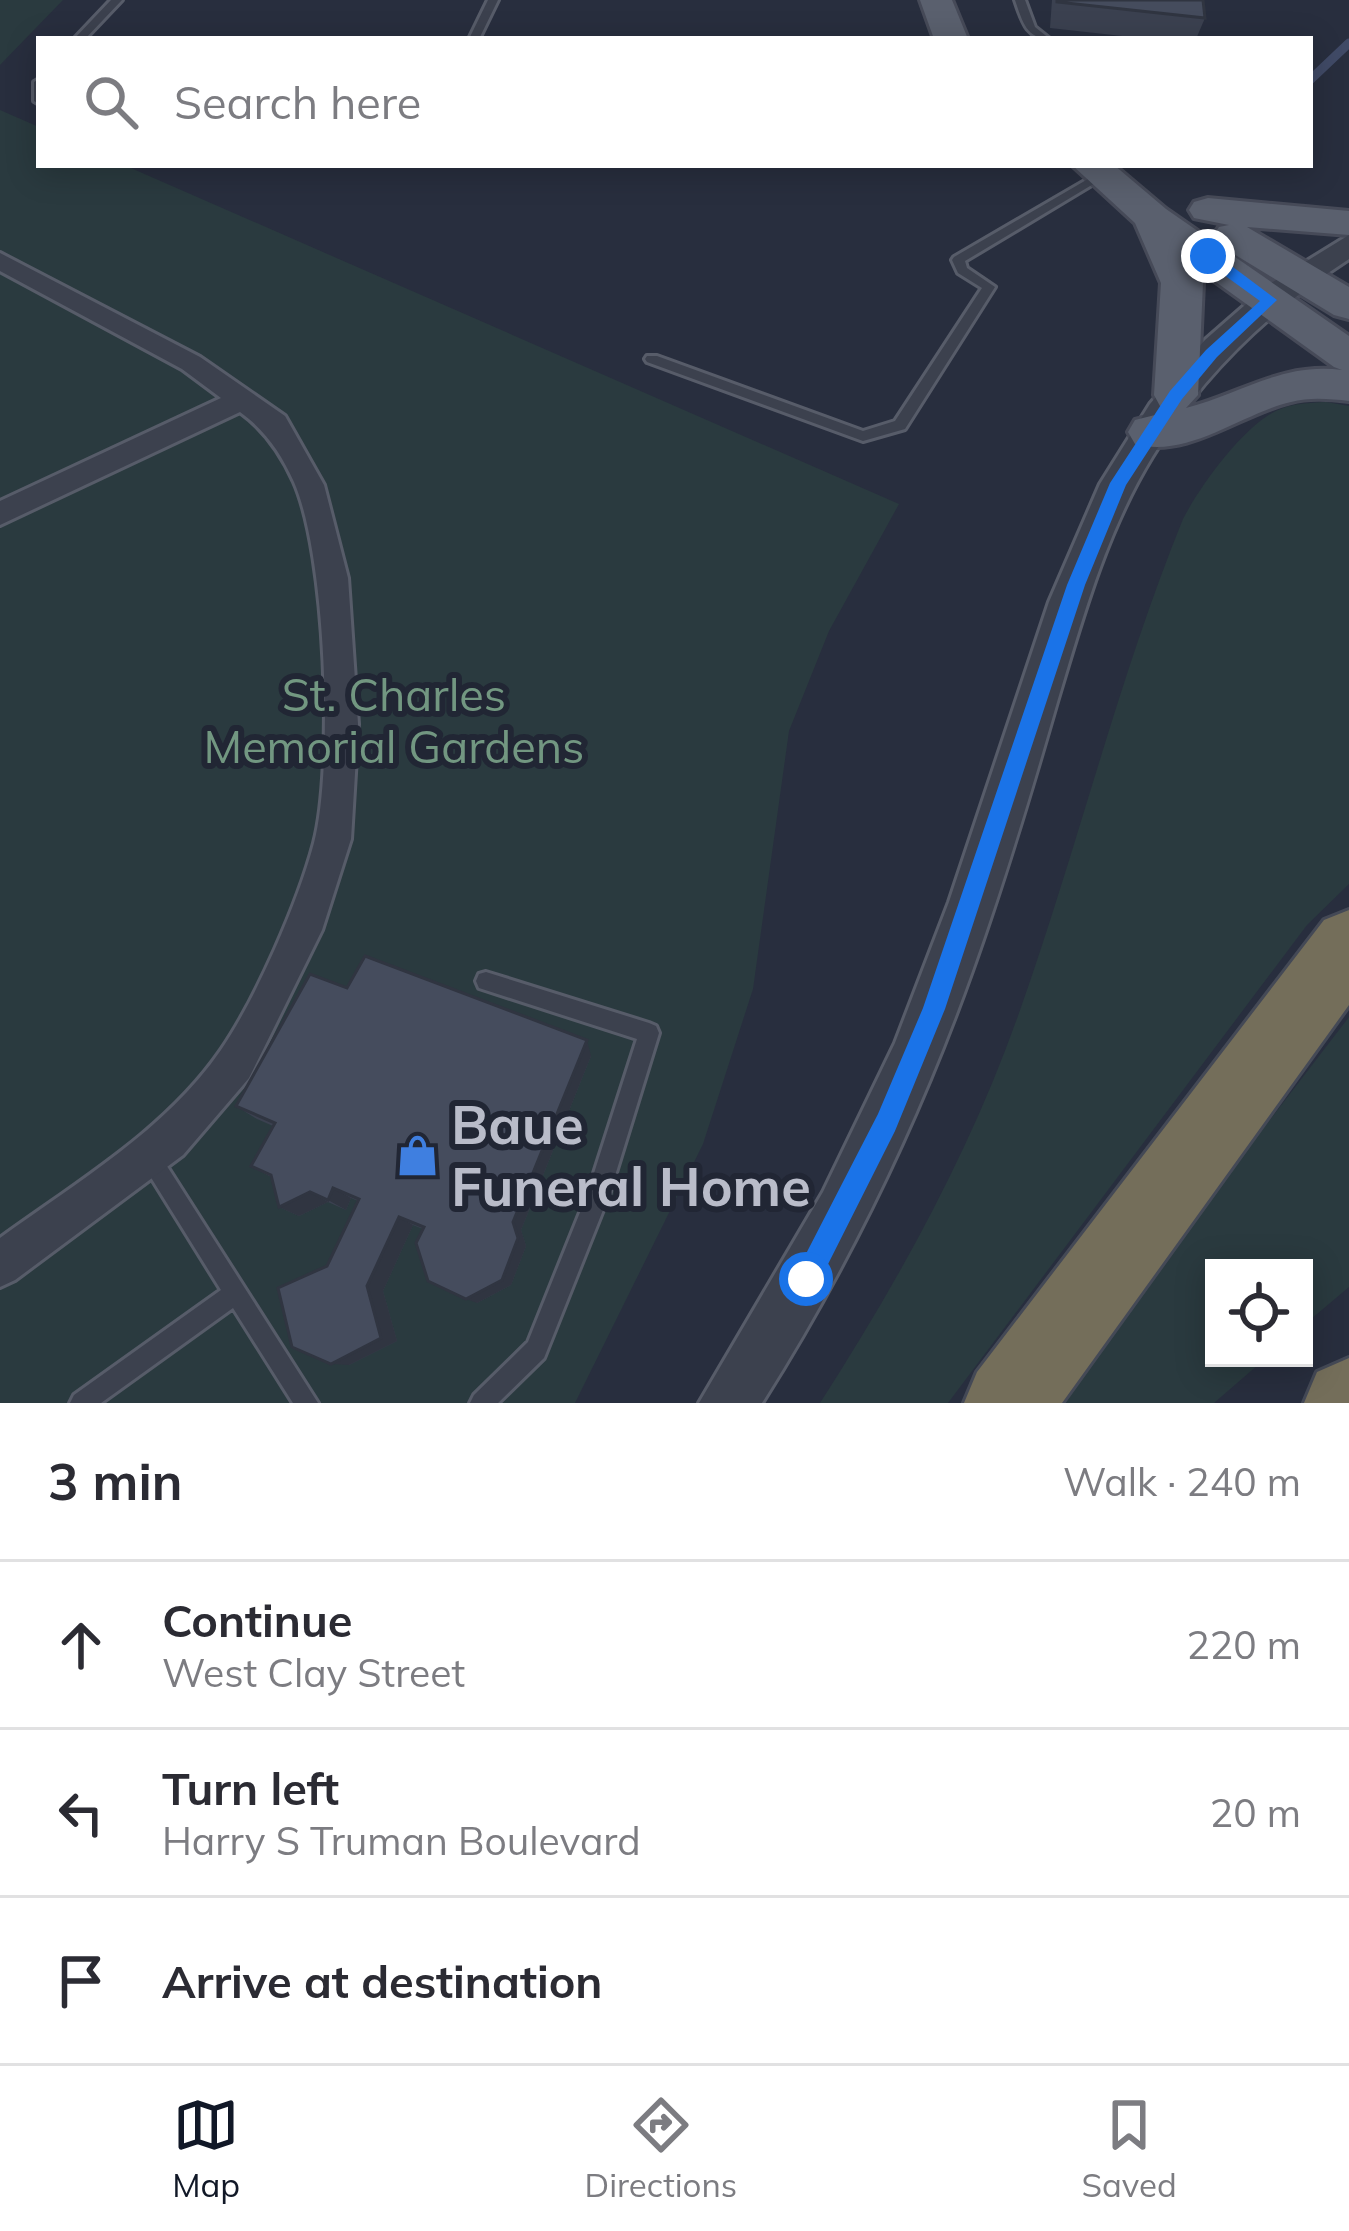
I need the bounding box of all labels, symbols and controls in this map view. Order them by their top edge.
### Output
search box [36,36,1313,168]
icon: search [78,69,144,135]
text: Search here [174,74,421,130]
route end [1181,229,1235,283]
park label: St. Charles Memorial Gardens [204,666,584,774]
place label: Baue Funeral Home [451,1090,811,1220]
shop icon: Baue Funeral Home [394,1133,440,1179]
route start [779,1252,833,1306]
map controls [1205,1259,1313,1367]
button: locate [1205,1259,1313,1367]
text: 3 min [48,1449,183,1513]
text: Walk · 240 m [1063,1457,1301,1506]
text: Continue [162,1592,352,1648]
icon: ahead [48,1612,114,1678]
text: 220 m [1186,1620,1301,1669]
text: West Clay Street [162,1648,465,1697]
text: Turn left [162,1760,339,1816]
icon: left [48,1780,114,1846]
text: 20 m [1210,1788,1301,1837]
text: Harry S Truman Boulevard [162,1816,641,1865]
icon: arrive [48,1948,114,2014]
text: Arrive at destination [162,1953,602,2009]
tab: Map [172,2092,240,2205]
tab: Directions [585,2092,737,2205]
tab: Saved [1082,2092,1177,2205]

